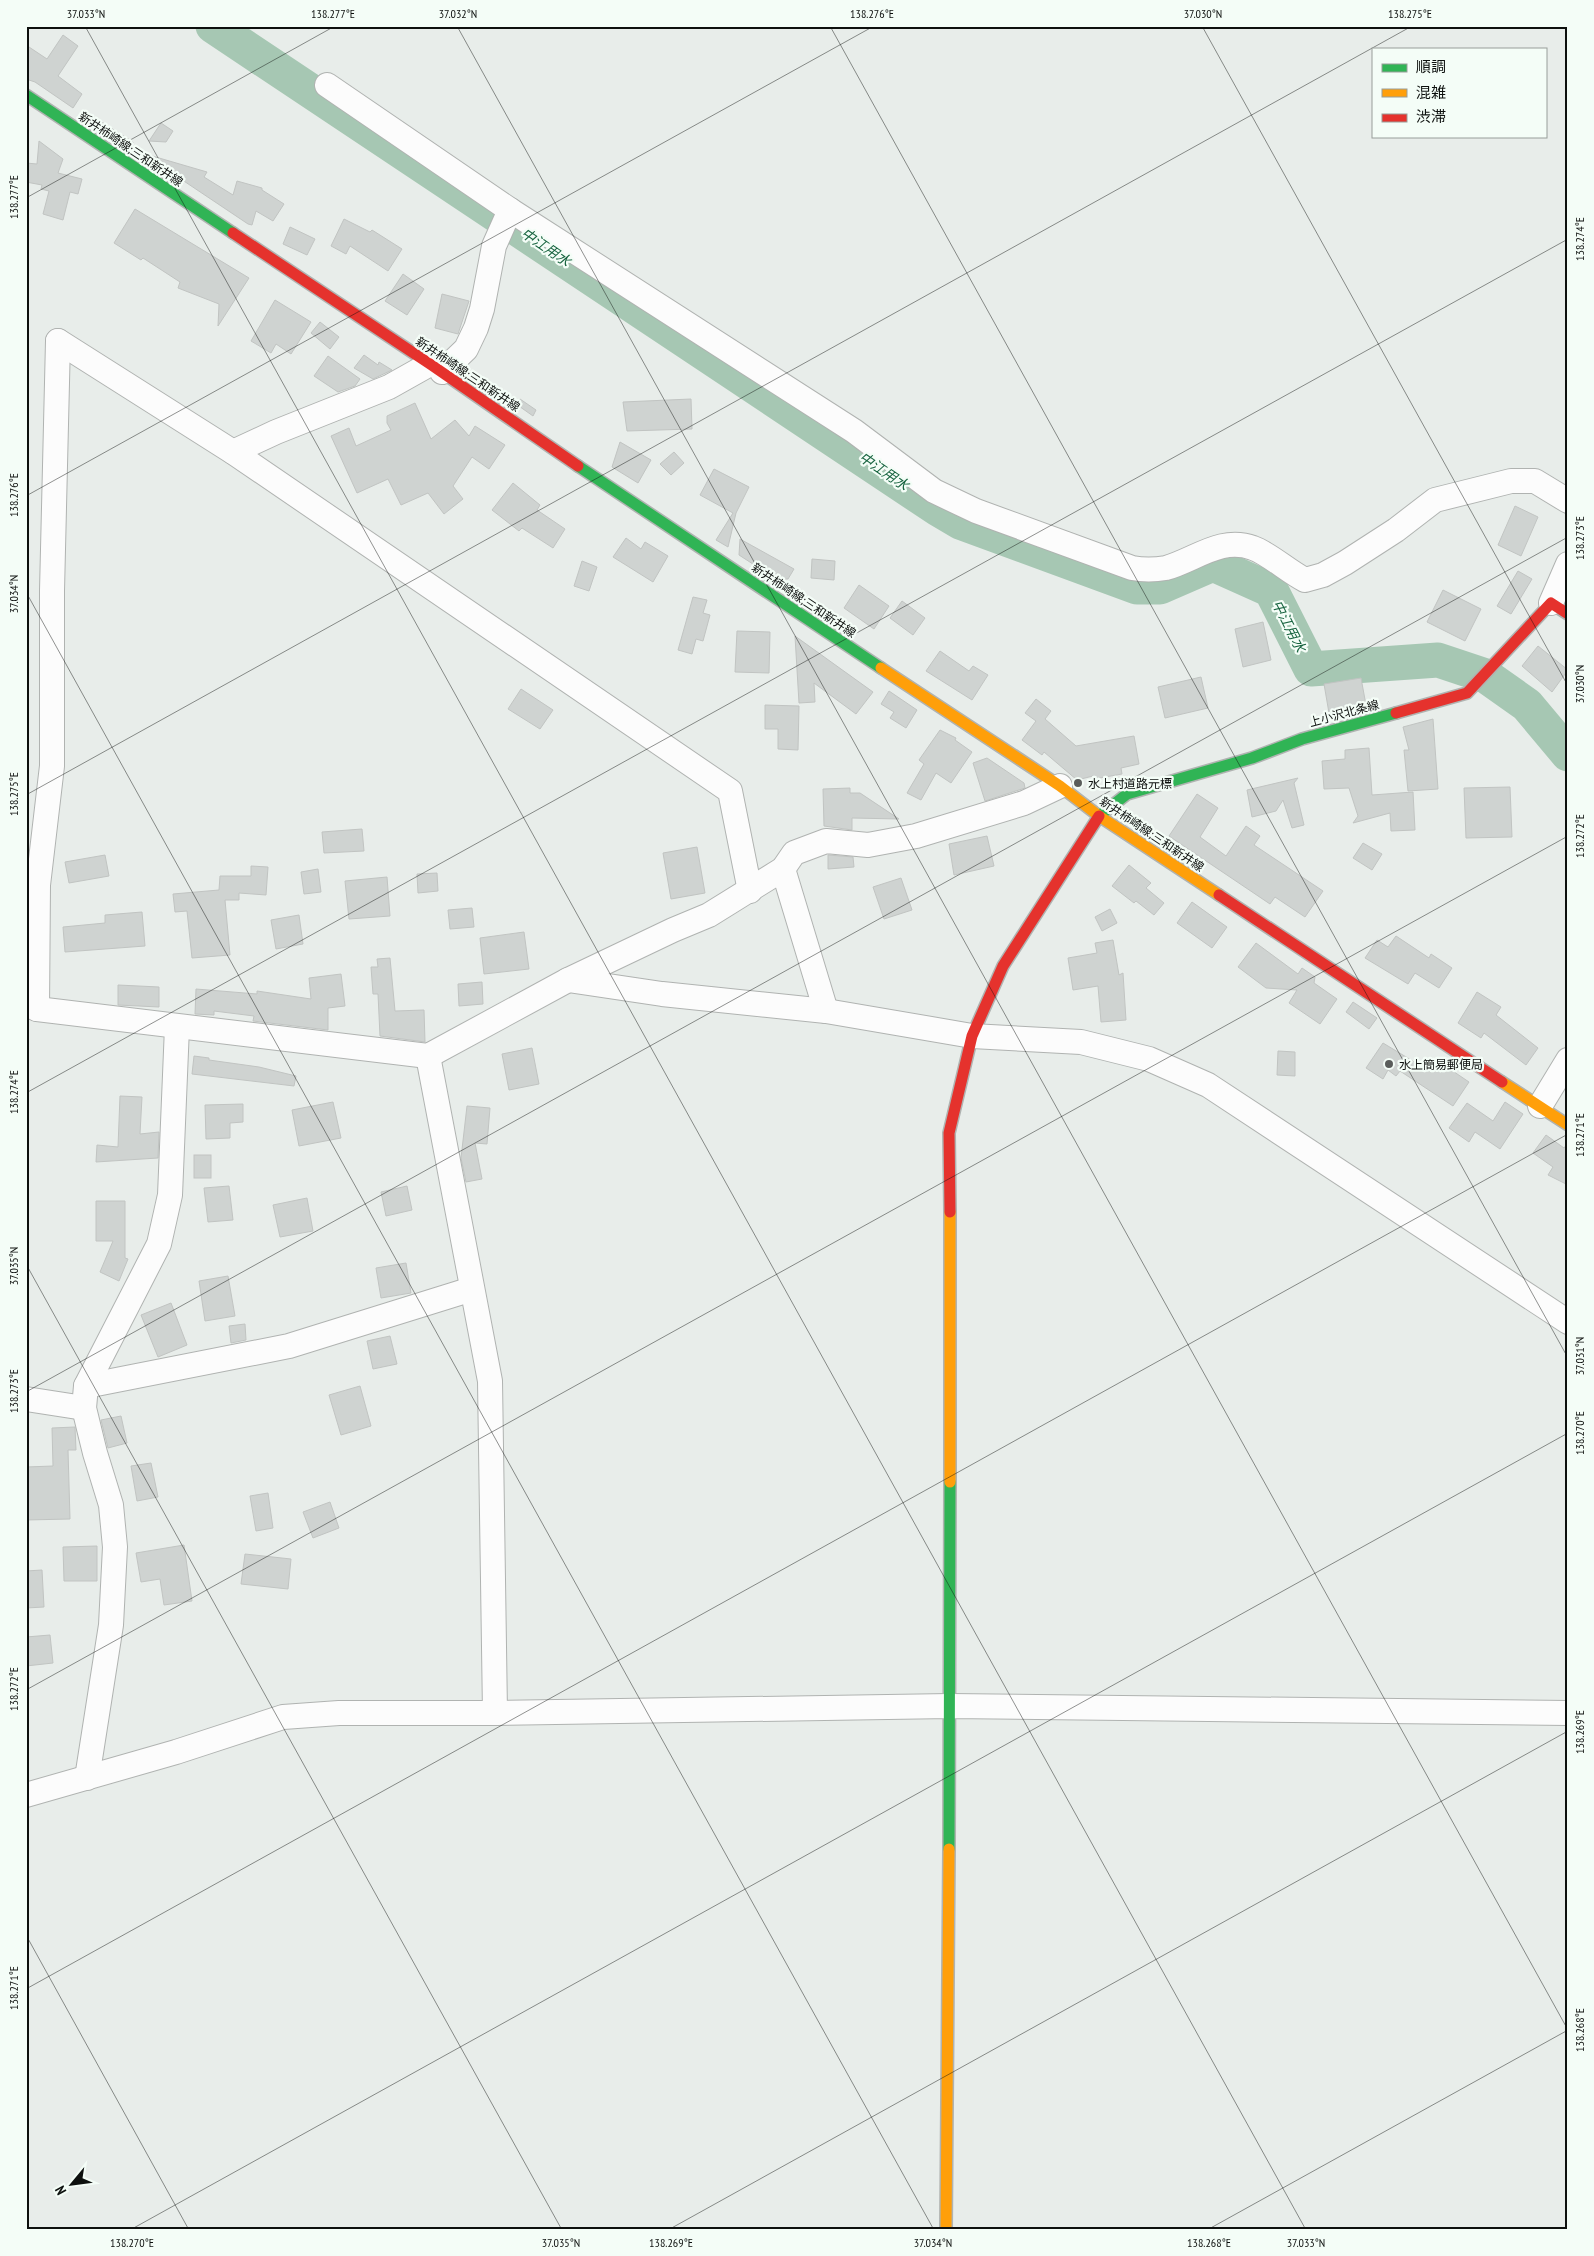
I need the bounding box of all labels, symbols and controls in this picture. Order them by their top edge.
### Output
text: 37.033°N [67,6,105,21]
text: 138.277°E [311,6,355,21]
text: 37.032°N [439,6,477,21]
text: 138.276°E [850,6,894,21]
text: 37.030°N [1184,6,1222,21]
text: 138.275°E [1388,6,1432,21]
legend [1372,48,1546,138]
text: 順調 [1416,57,1446,76]
text: 混雑 [1416,83,1446,102]
text: 渋滞 [1416,107,1446,126]
street label: 新井柿崎線;三和新井線 [76,109,186,189]
text: 138.277°E [6,175,21,219]
text: 138.274°E [1572,217,1587,261]
water label: 中江用水 [518,224,576,271]
street label: 新井柿崎線;三和新井線 [413,334,523,414]
water label: 中江用水 [856,448,914,495]
text: 138.276°E [6,473,21,517]
text: 138.273°E [1572,516,1587,560]
street label: 新井柿崎線;三和新井線 [749,560,859,640]
text: 37.034°N [6,575,21,613]
water label: 中江用水 [1268,597,1311,657]
text: 37.030°N [1572,665,1587,703]
street label: 上小沢北条線 [1307,696,1381,730]
text: 138.275°E [6,772,21,816]
place label: 水上村道路元標 [1088,776,1172,791]
marker: 水上村道路元標 [1072,777,1084,789]
street label: 新井柿崎線;三和新井線 [1097,794,1207,874]
text: 138.272°E [1572,814,1587,858]
place label: 水上簡易郵便局 [1399,1057,1483,1072]
marker: 水上簡易郵便局 [1383,1058,1395,1070]
text: 138.274°E [6,1070,21,1114]
text: 138.271°E [1572,1113,1587,1157]
text: 37.035°N [6,1247,21,1285]
text: 37.031°N [1572,1337,1587,1375]
text: 138.273°E [6,1369,21,1413]
text: 138.270°E [1572,1411,1587,1455]
text: 138.272°E [6,1667,21,1711]
text: 138.269°E [1572,1710,1587,1754]
text: 138.271°E [6,1966,21,2010]
text: 138.268°E [1572,2008,1587,2052]
north arrow [48,2158,98,2208]
text: N [51,2183,70,2198]
text: 138.270°E [110,2235,154,2250]
text: 37.035°N [542,2235,580,2250]
text: 138.269°E [649,2235,693,2250]
text: 37.034°N [914,2235,952,2250]
text: 138.268°E [1187,2235,1231,2250]
text: 37.033°N [1287,2235,1325,2250]

